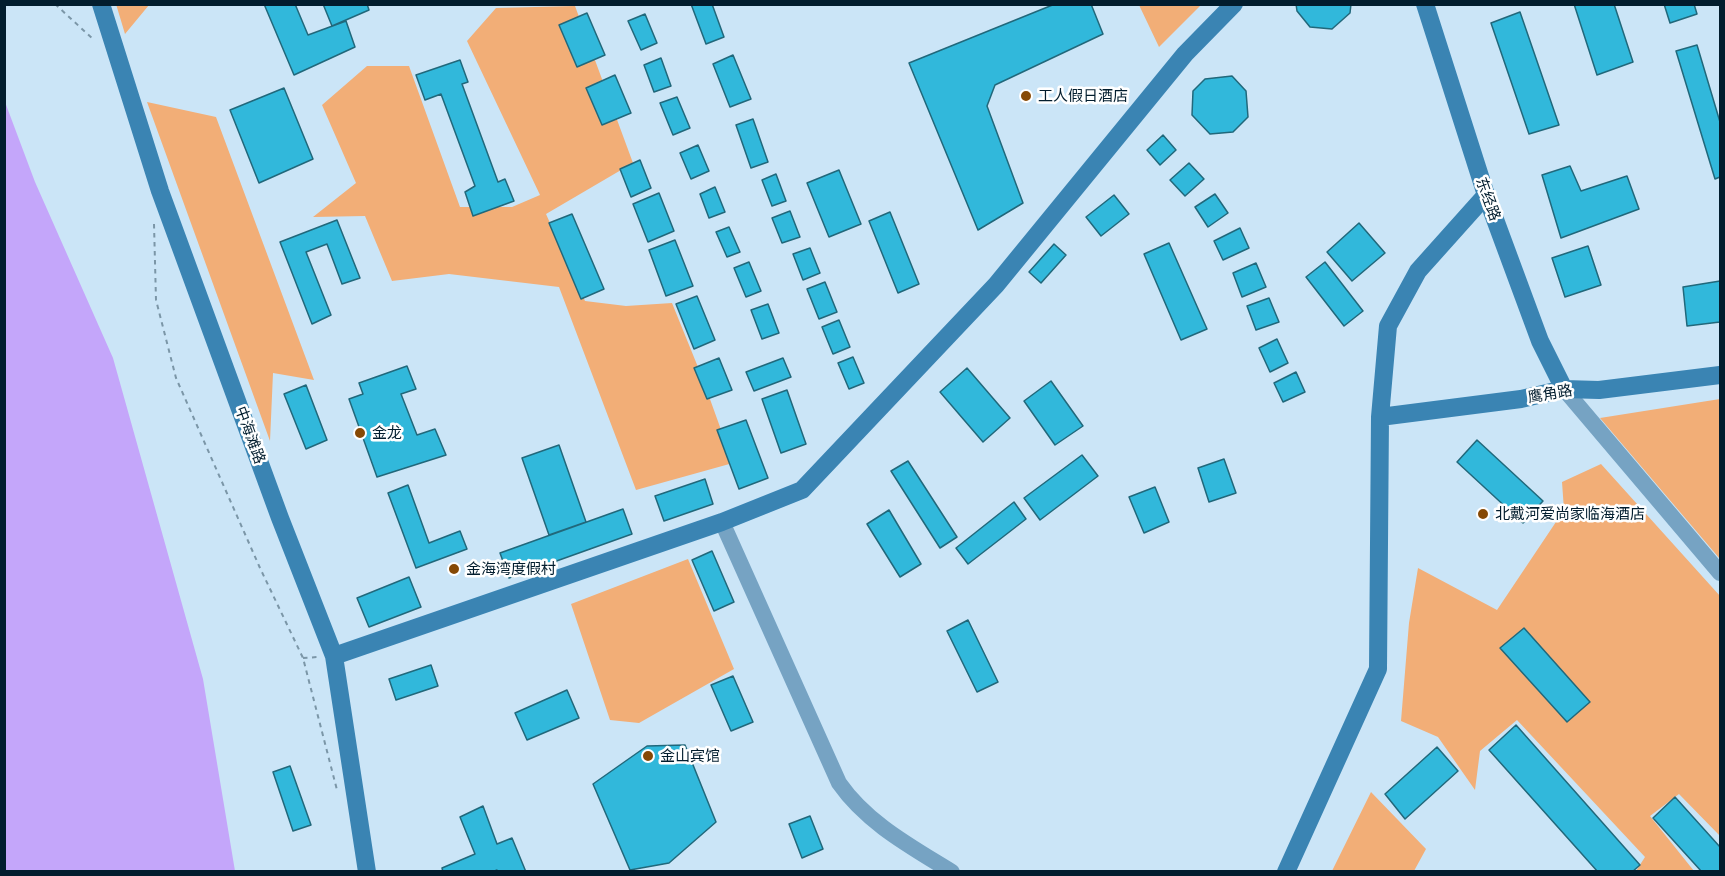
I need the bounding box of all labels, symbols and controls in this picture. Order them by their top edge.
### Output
place label: 工人假日酒店 [1038,87,1128,105]
marker: 工人假日酒店 [1019,89,1033,103]
street label: 东经路 [1472,175,1504,223]
street label: 鹰角路 [1526,381,1574,407]
street label: 中海滩路 [231,404,269,466]
place label: 金龙 [372,424,402,442]
marker: 金龙 [353,426,367,440]
place label: 北戴河爱尚家临海酒店 [1495,505,1645,523]
marker: 北戴河爱尚家临海酒店 [1476,507,1490,521]
place label: 金海湾度假村 [466,560,556,578]
marker: 金海湾度假村 [447,562,461,576]
place label: 金山宾馆 [660,747,720,765]
marker: 金山宾馆 [641,749,655,763]

